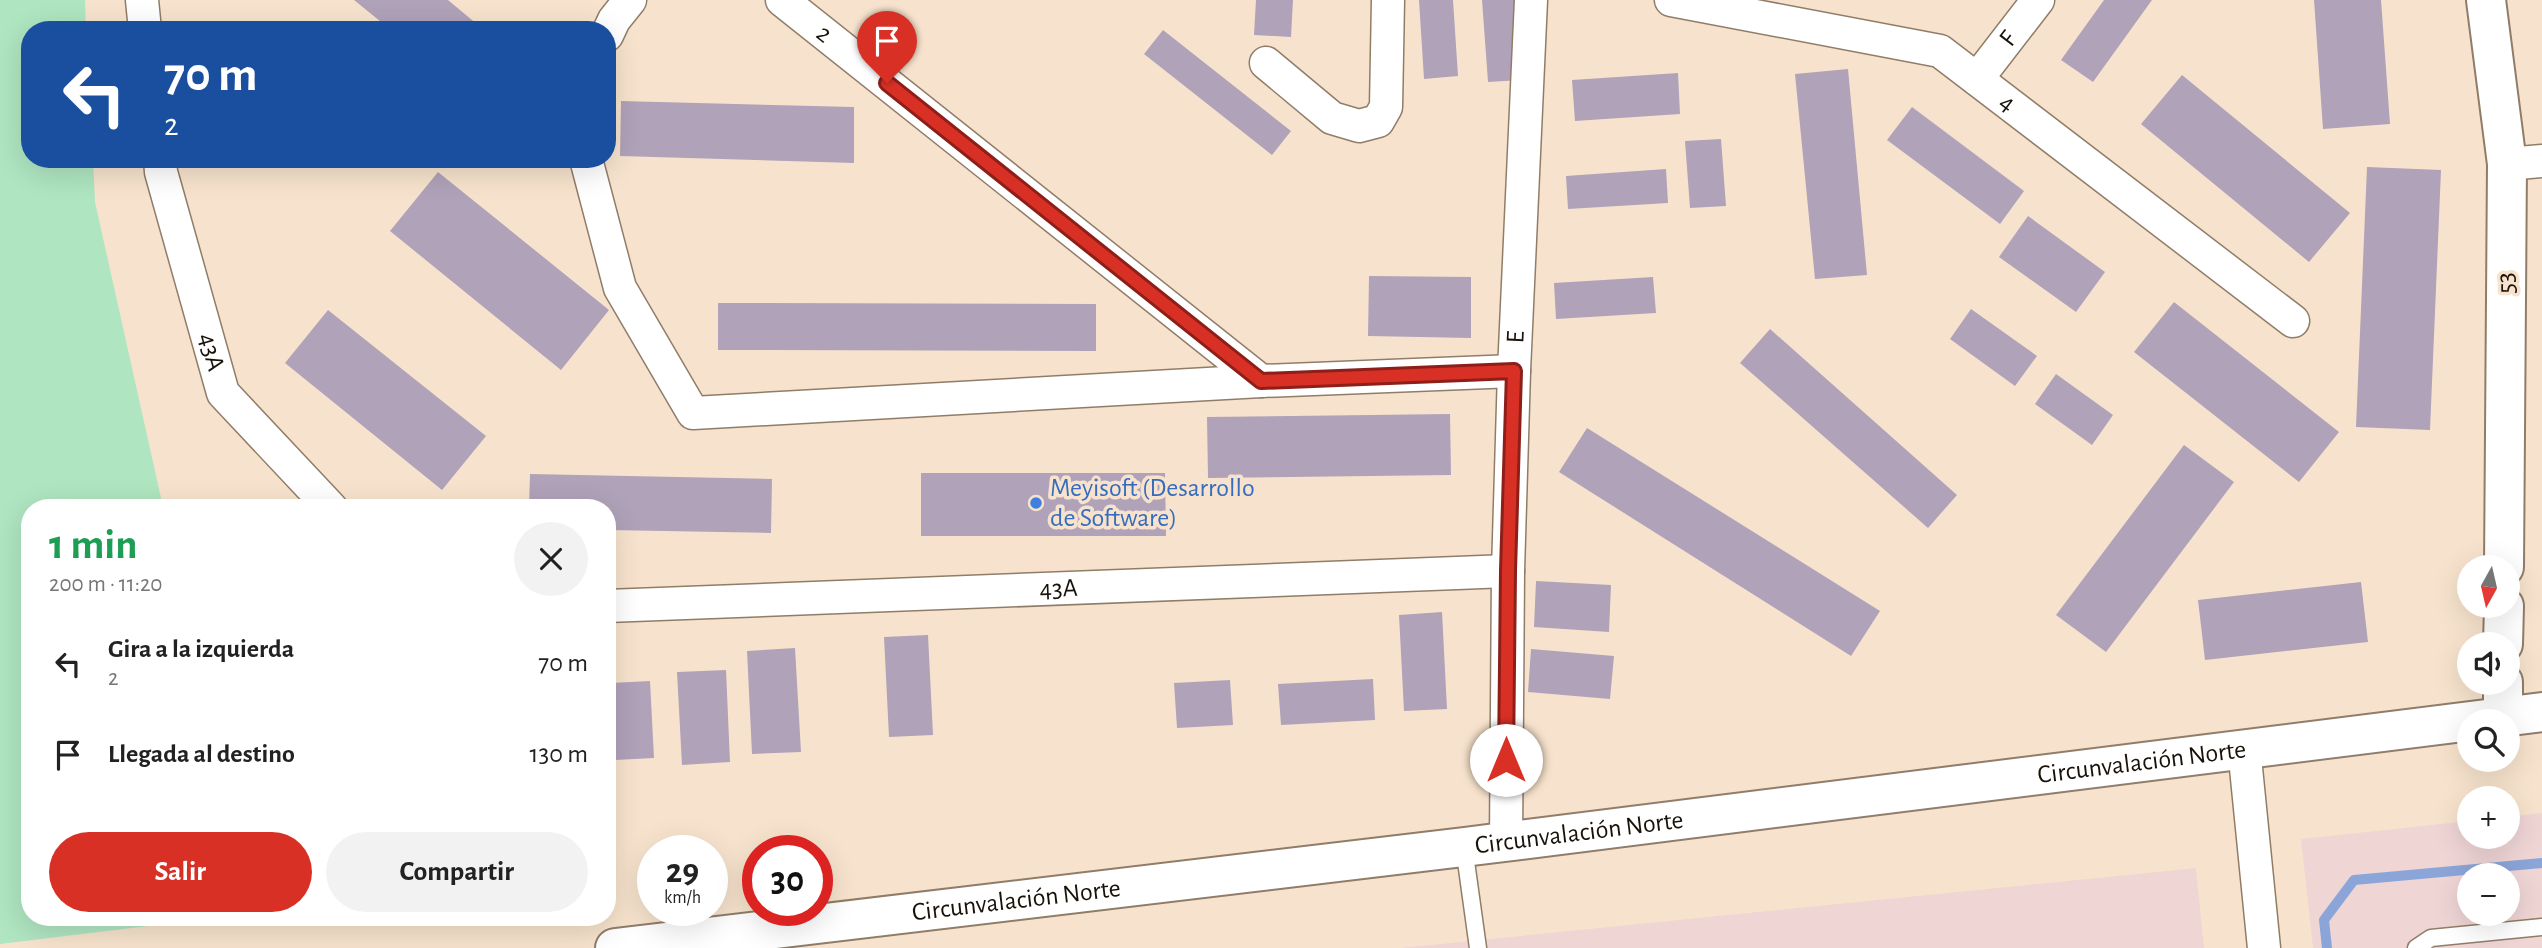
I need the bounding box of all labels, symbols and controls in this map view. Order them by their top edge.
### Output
pin [857,11,917,83]
street label: 2 [812,20,837,48]
icon: arrive [868,22,906,60]
street label: F [1994,26,2022,51]
icon: left [49,49,140,140]
text: 70 m [164,51,258,100]
street label: 4 [1995,89,2021,117]
text: 2 [164,109,179,141]
street label: 53 [2493,272,2519,294]
street label: 43A [194,330,229,374]
street label: E [1502,330,1529,344]
place label: Meyisoft (Desarrollo de Software) [1050,475,1255,531]
marker: Meyisoft (Desarrollo de Software) [1028,495,1044,511]
button: close [514,522,588,596]
text: 1 min [49,524,138,566]
north arrow [2457,555,2520,618]
map controls [2457,555,2520,926]
text: 200 m · 11:20 [49,573,163,596]
street label: 43A [1039,575,1078,602]
button: sound [2457,632,2520,695]
text: Gira a la izquierda [108,636,294,662]
icon: left [49,645,87,683]
text: 70 m [538,650,588,676]
text: 2 [108,667,118,690]
button: search [2457,709,2520,772]
position arrow [1469,723,1543,797]
icon: arrive [49,736,87,774]
street label: Circunvalación Norte [2036,736,2247,788]
text: Llegada al destino [108,741,295,767]
text: 130 m [530,741,588,767]
button: + [2457,786,2520,849]
street label: Circunvalación Norte [1473,807,1685,859]
button: Salir [49,832,312,912]
button: Compartir [326,832,588,912]
speed limit sign: 30 [742,835,833,926]
text: 29 [666,854,699,889]
button: − [2457,863,2520,926]
street label: Circunvalación Norte [910,875,1122,926]
text: km/h [664,889,701,907]

